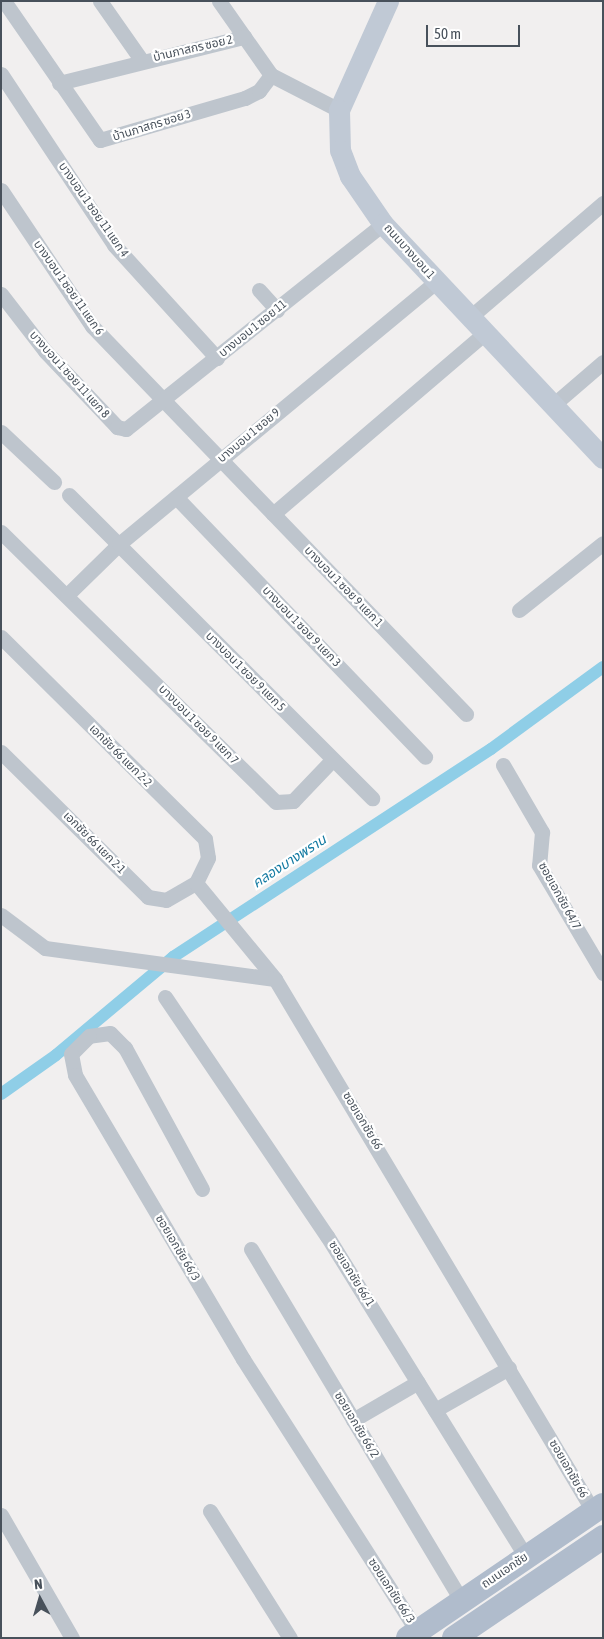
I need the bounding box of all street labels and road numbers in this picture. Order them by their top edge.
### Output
street label: บ้านภาสกร ซอย 2 [152,33,234,65]
street label: บ้านภาสกร ซอย 3 [111,107,193,145]
street label: บางบอน 1 ซอย 11 แยก 4 [55,160,131,260]
street label: ถนนบางบอน 1 [380,221,438,283]
street label: บางบอน 1 ซอย 11 แยก 6 [30,238,106,338]
street label: บางบอน 1 ซอย 11 [216,297,290,361]
street label: บางบอน 1 ซอย 11 แยก 8 [26,328,112,422]
street label: บางบอน 1 ซอย 9 [215,406,283,466]
street label: บางบอน 1 ซอย 9 แยก 1 [301,544,385,630]
street label: บางบอน 1 ซอย 9 แยก 3 [259,584,343,670]
street label: บางบอน 1 ซอย 9 แยก 5 [202,629,288,715]
street label: บางบอน 1 ซอย 9 แยก 7 [155,682,241,768]
street label: เอกชัย 66 แยก 2-2 [86,722,154,790]
street label: เอกชัย 66 แยก 2-1 [60,809,128,877]
street label: ซอยเอกชัย 64/7 [535,860,583,932]
street label: ซอยเอกชัย 66 [339,1089,385,1153]
street label: ซอยเอกชัย 66/3 [152,1212,202,1284]
street label: ซอยเอกชัย 66/1 [325,1239,377,1309]
street label: ซอยเอกชัย 66/2 [331,1389,381,1461]
street label: ซอยเอกชัย 66 [546,1437,590,1501]
street label: ถนนเอกชัย [479,1550,531,1592]
street label: ซอยเอกชัย 66/3 [365,1556,417,1626]

